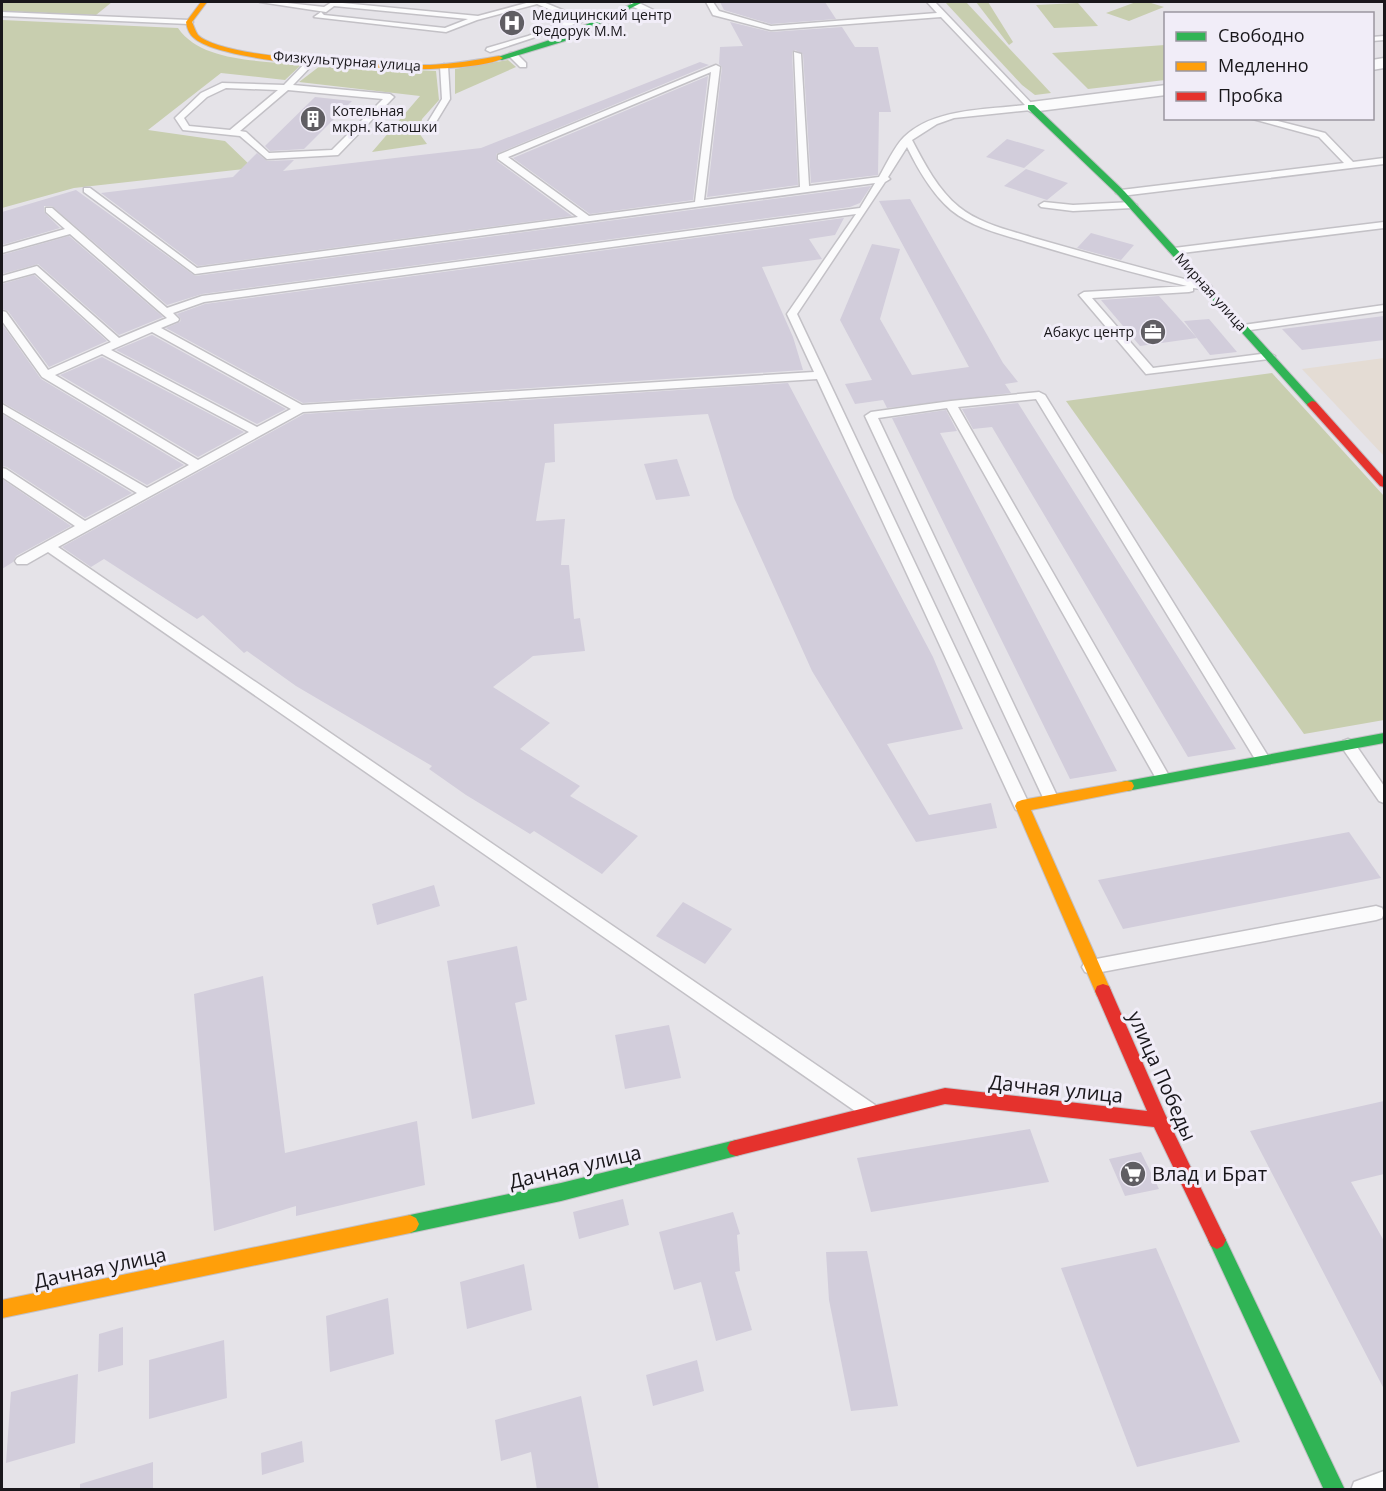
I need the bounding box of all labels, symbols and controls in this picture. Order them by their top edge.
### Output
place label: Медицинский центр Федорук М.М. [532,5,672,40]
hospital icon: Медицинский центр Федорук М.М. [497,8,527,38]
legend [1164,12,1374,120]
text: Свободно [1218,23,1305,47]
street label: Физкультурная улица [273,46,422,75]
text: Медленно [1218,53,1309,77]
text: Пробка [1218,83,1283,107]
place label: Котельная мкрн. Катюшки [332,101,437,136]
building icon: Котельная мкрн. Катюшки [298,104,328,134]
street label: Мирная улица [1171,249,1251,335]
office icon: Абакус центр [1138,317,1168,347]
place label: Абакус центр [1044,322,1134,341]
street label: улица Победы [1122,1007,1203,1145]
street label: Дачная улица [988,1068,1124,1109]
street label: Дачная улица [506,1138,644,1195]
supermarket icon: Влад и Брат [1118,1159,1148,1189]
place label: Влад и Брат [1152,1160,1267,1187]
street label: Дачная улица [31,1240,169,1295]

